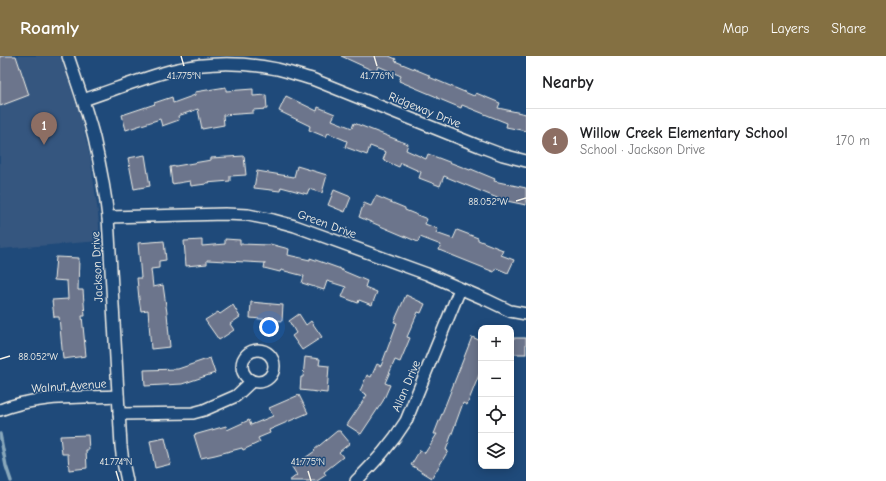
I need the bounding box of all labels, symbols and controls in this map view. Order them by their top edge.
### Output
text: Roamly [20,17,79,39]
text: Map [722,20,749,37]
text: Layers [771,20,809,37]
text: Share [831,20,866,37]
text: 41.775°N [167,70,201,82]
text: 41.776°N [360,70,394,82]
text: Nearby [542,73,593,92]
street label: Ridgeway Drive [387,89,463,131]
pin: 1 [31,112,57,145]
text: Willow Creek Elementary School [580,124,788,142]
text: 1 [552,133,558,148]
text: 170 m [836,133,870,148]
text: School · Jackson Drive [580,142,705,157]
text: 88.052°W [468,196,508,208]
street label: Green Drive [296,207,358,241]
street label: Jackson Drive [88,231,106,303]
your location [259,317,279,337]
map controls [478,325,514,469]
button: + [478,325,514,361]
text: 88.052°W [18,351,58,363]
street label: Allan Drive [389,358,423,414]
button: − [478,361,514,397]
street label: Walnut Avenue [31,376,107,396]
button: locate [478,397,514,433]
button: layers [478,433,514,469]
text: 41.774°N [100,456,132,468]
text: 41.775°N [291,456,325,468]

